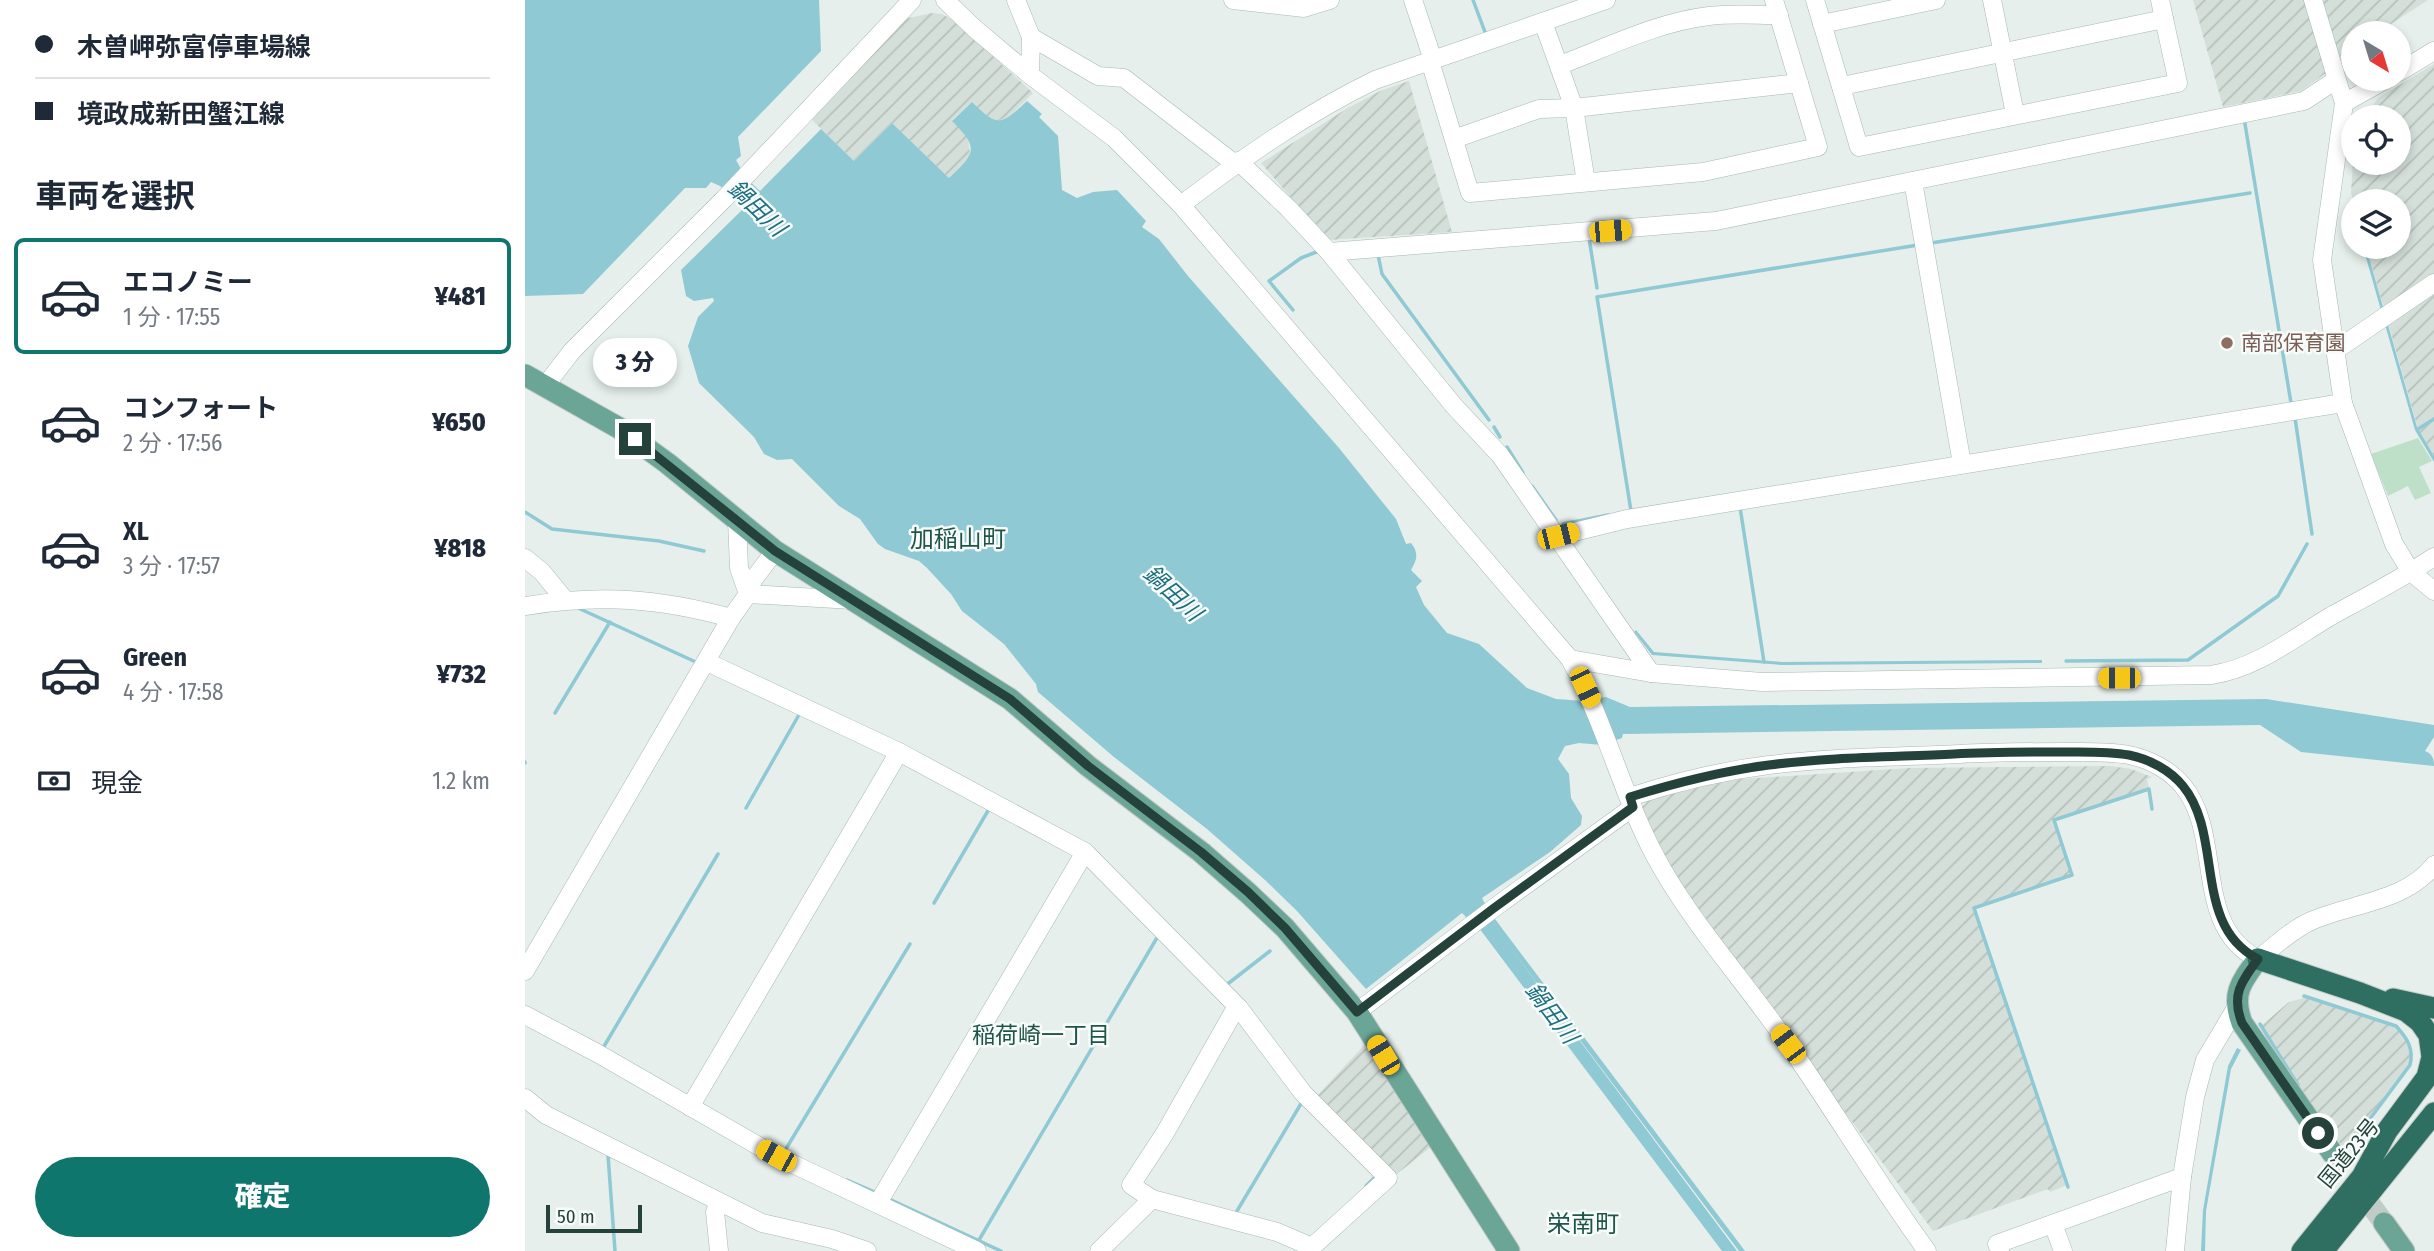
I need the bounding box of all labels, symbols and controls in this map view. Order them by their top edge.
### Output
north arrow [2341,21,2411,91]
map controls [2341,21,2411,259]
text: 木曽岬弥富停車場線 [77,32,311,63]
text: 境政成新田蟹江線 [77,99,285,130]
button: locate [2341,105,2411,175]
water label: 鍋田川 [722,174,794,244]
text: 車両を選択 [35,177,195,215]
button: layers [2341,189,2411,259]
car [1589,219,1632,243]
icon: car [39,265,102,328]
text: エコノミー [123,267,253,298]
text: ¥481 [435,281,486,312]
text: 1 分 · 17:55 [123,303,220,331]
place label: 南部保育園 [2241,330,2346,356]
marker: 南部保育園 [2219,335,2235,351]
callout: 3 分 [593,338,677,386]
text: 3 分 [616,348,654,376]
icon: car [39,391,102,454]
text: コンフォート [123,393,278,424]
text: ¥650 [432,407,486,438]
route end [619,423,651,455]
text: 2 分 · 17:56 [123,429,222,457]
text: XL [123,516,149,547]
icon: car [39,517,102,580]
car [1536,521,1581,551]
district label: 加稲山町 [910,525,1006,553]
text: ¥818 [434,533,486,564]
text: 3 分 · 17:57 [123,552,220,580]
water label: 鍋田川 [1138,559,1210,629]
text: Green [123,642,187,673]
icon: car [39,643,102,706]
text: ¥732 [437,659,486,690]
car [1567,664,1604,710]
car [2099,668,2141,689]
text: 4 分 · 17:58 [123,678,224,706]
icon: cash [35,762,73,800]
text: 1.2 km [432,767,490,795]
text: 現金 [91,768,143,799]
water label: 鍋田川 [1520,977,1586,1051]
district label: 稲荷崎一丁目 [972,1021,1110,1049]
car [1767,1021,1810,1067]
car [1364,1032,1403,1078]
street label: 国道23号 [2313,1113,2385,1193]
route start [2302,1117,2334,1149]
car [753,1137,800,1175]
button: 確定 [35,1157,490,1237]
scale bar [546,1202,642,1234]
text: 50 m [557,1205,595,1228]
district label: 栄南町 [1547,1210,1619,1238]

